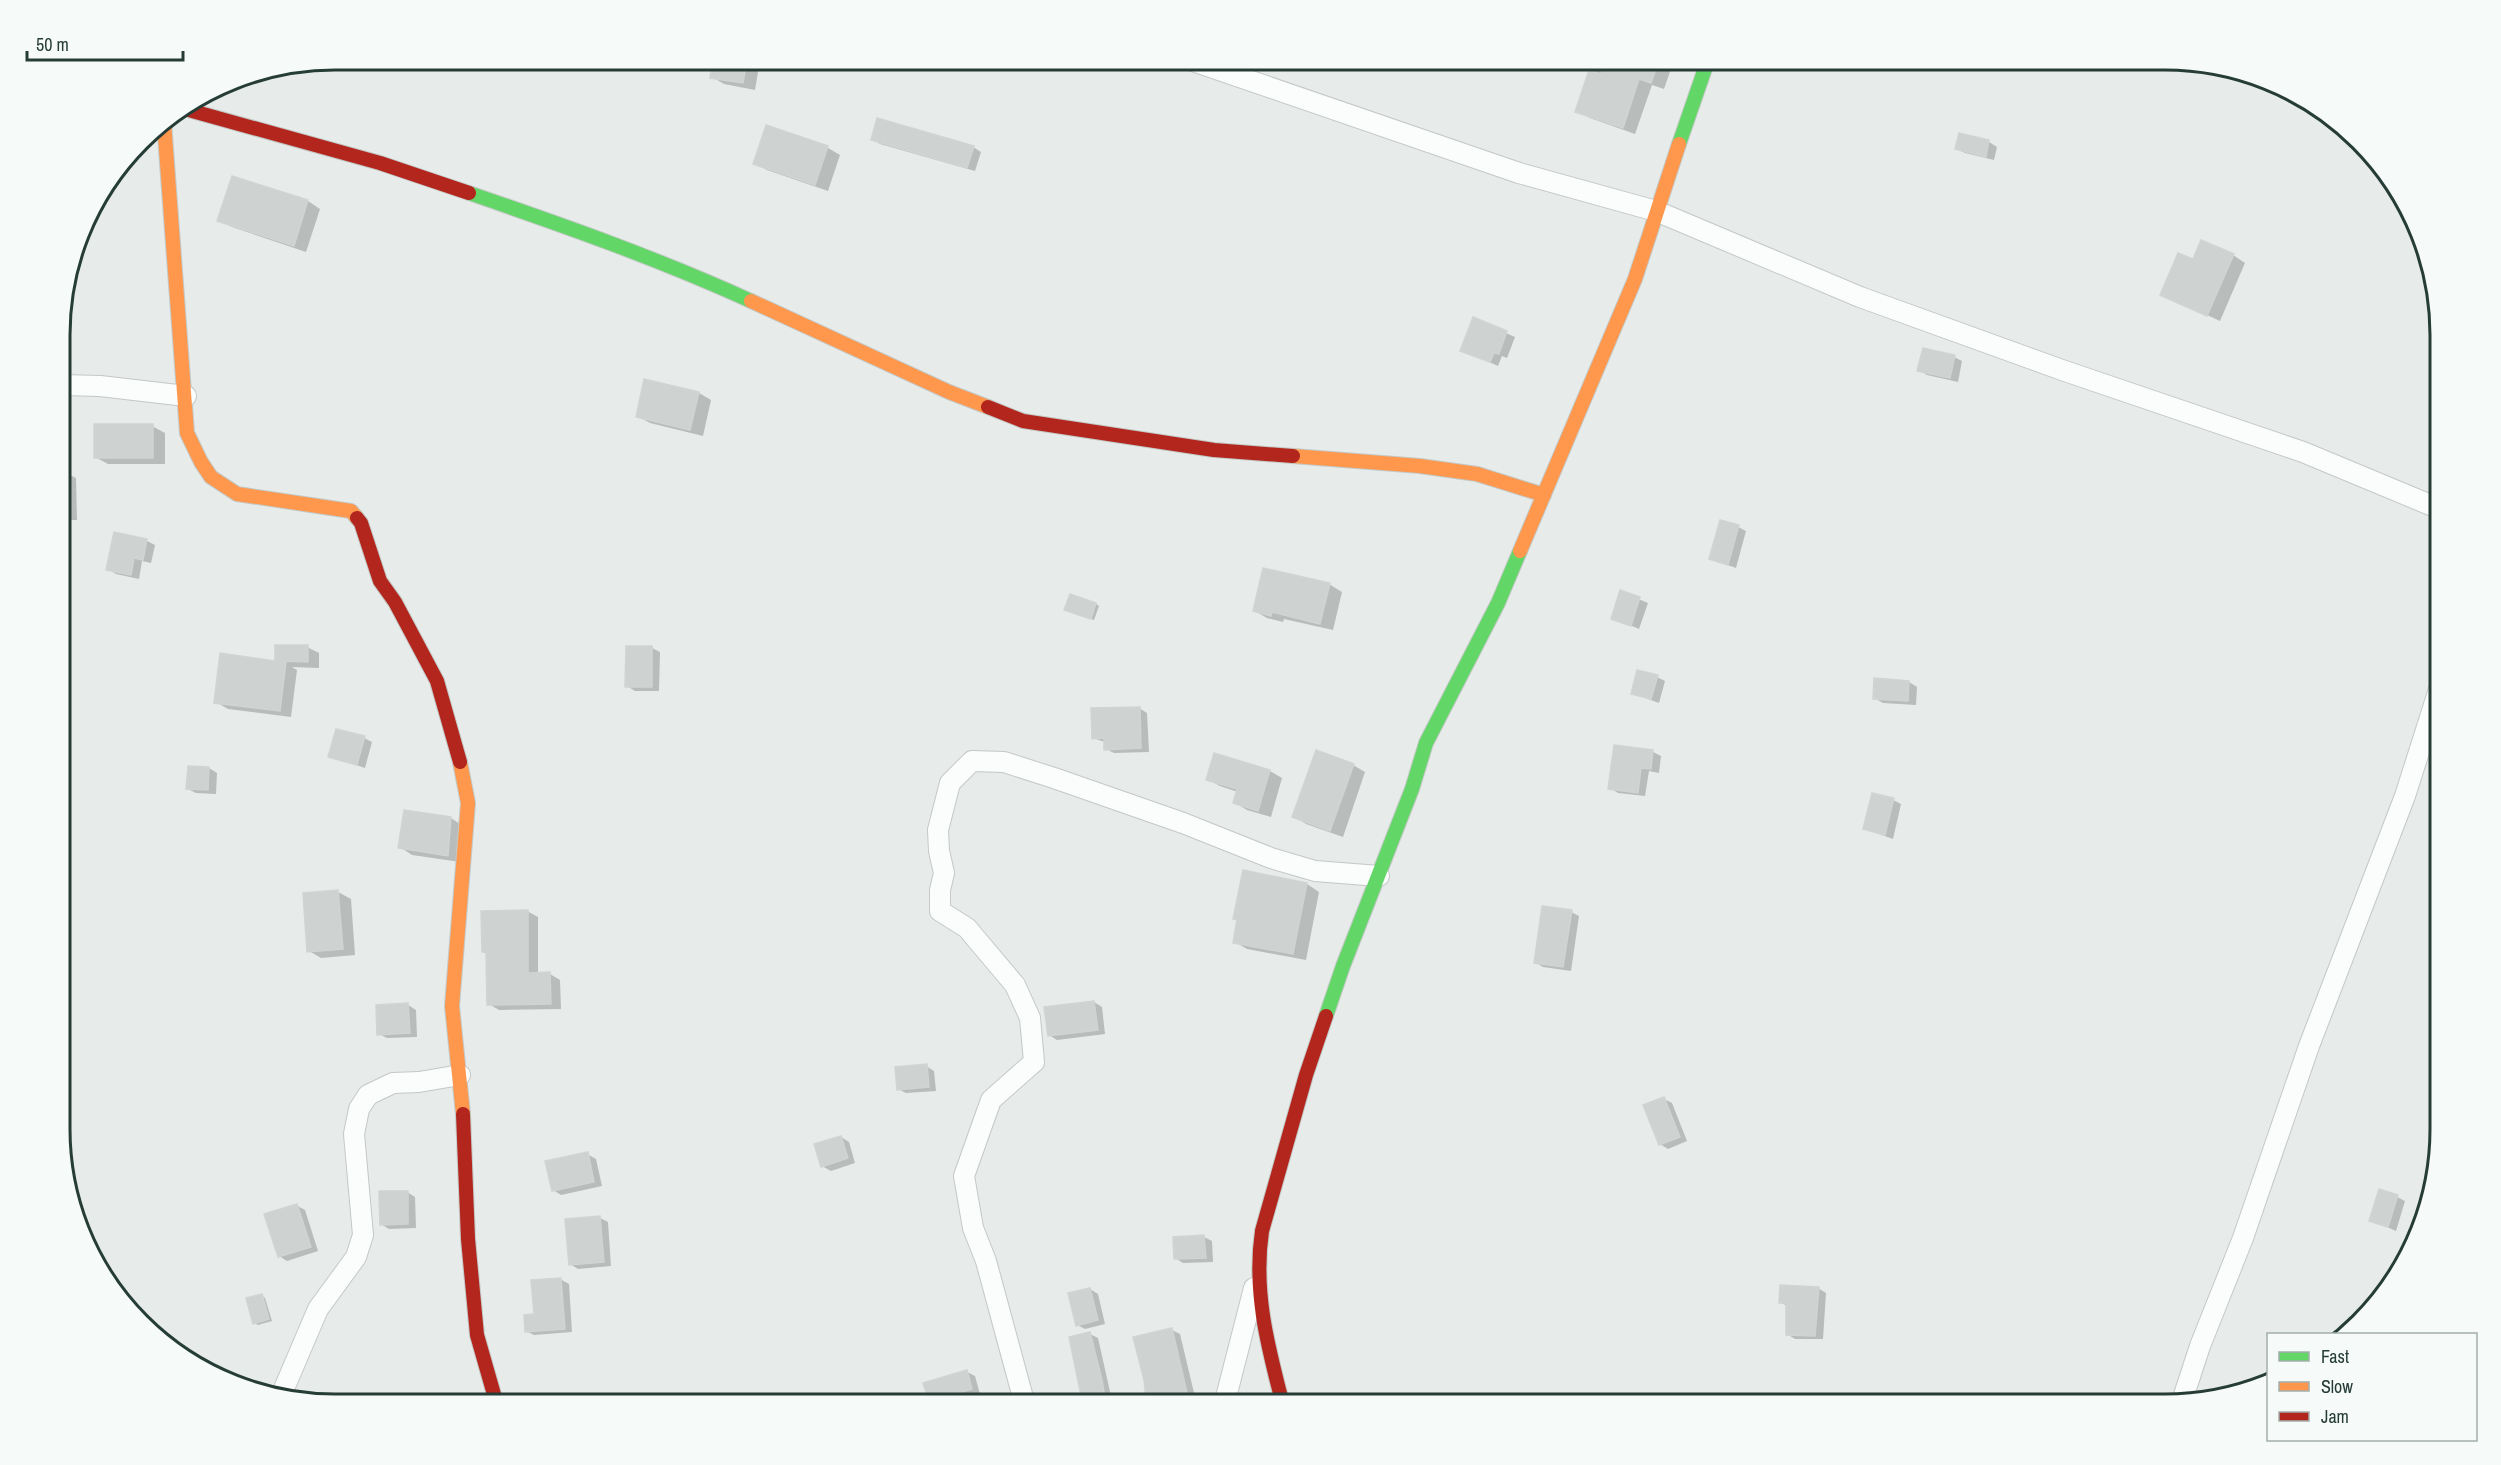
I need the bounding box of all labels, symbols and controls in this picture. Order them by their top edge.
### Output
scale bar [27,24,183,62]
text: 50 m [36,32,69,57]
legend [2267,1333,2477,1441]
text: Fast [2321,1344,2349,1369]
text: Slow [2321,1374,2353,1399]
text: Jam [2321,1404,2349,1429]

